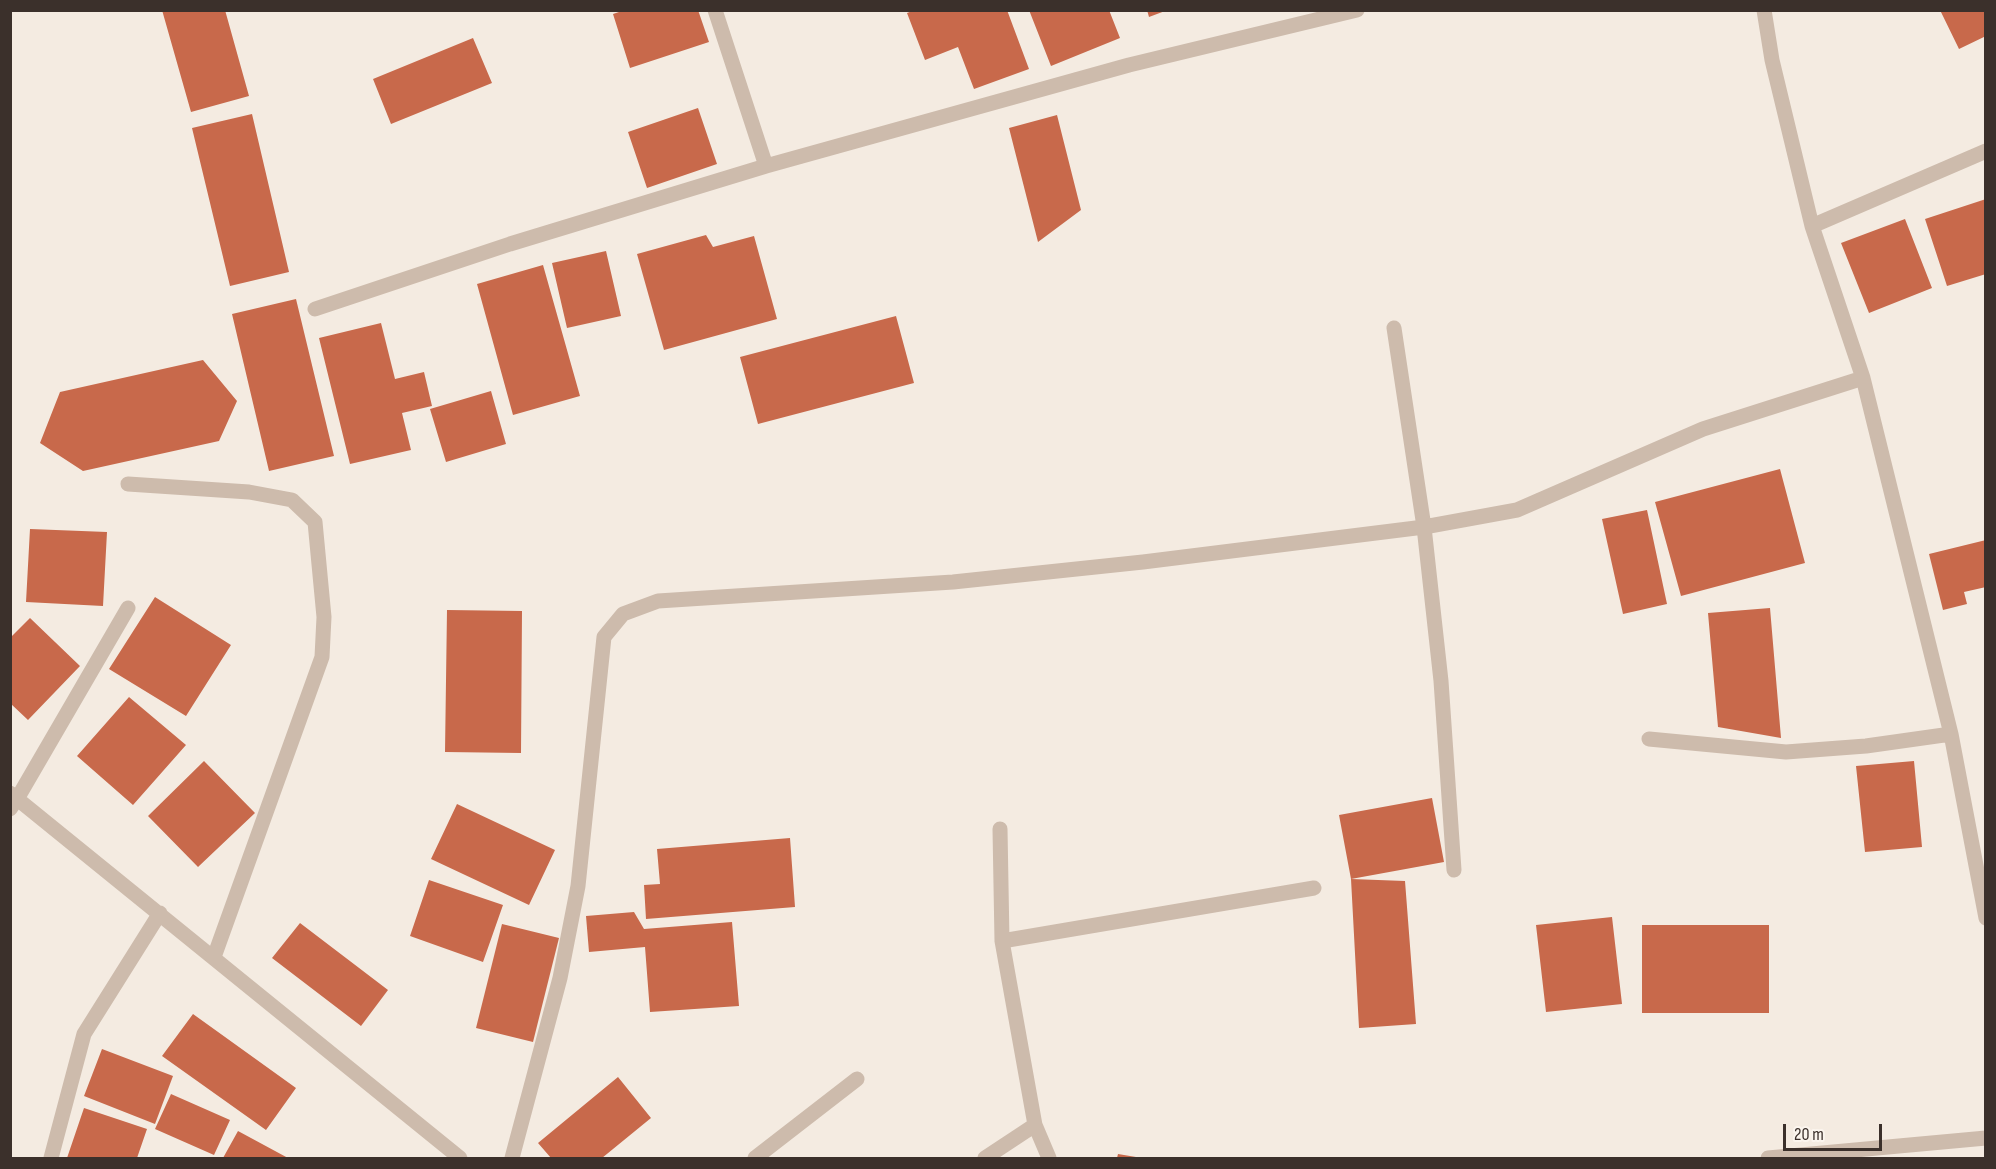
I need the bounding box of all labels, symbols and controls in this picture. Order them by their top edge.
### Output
scale bar [1786,1112,1885,1150]
text: 20 m [1794,1124,1824,1145]

